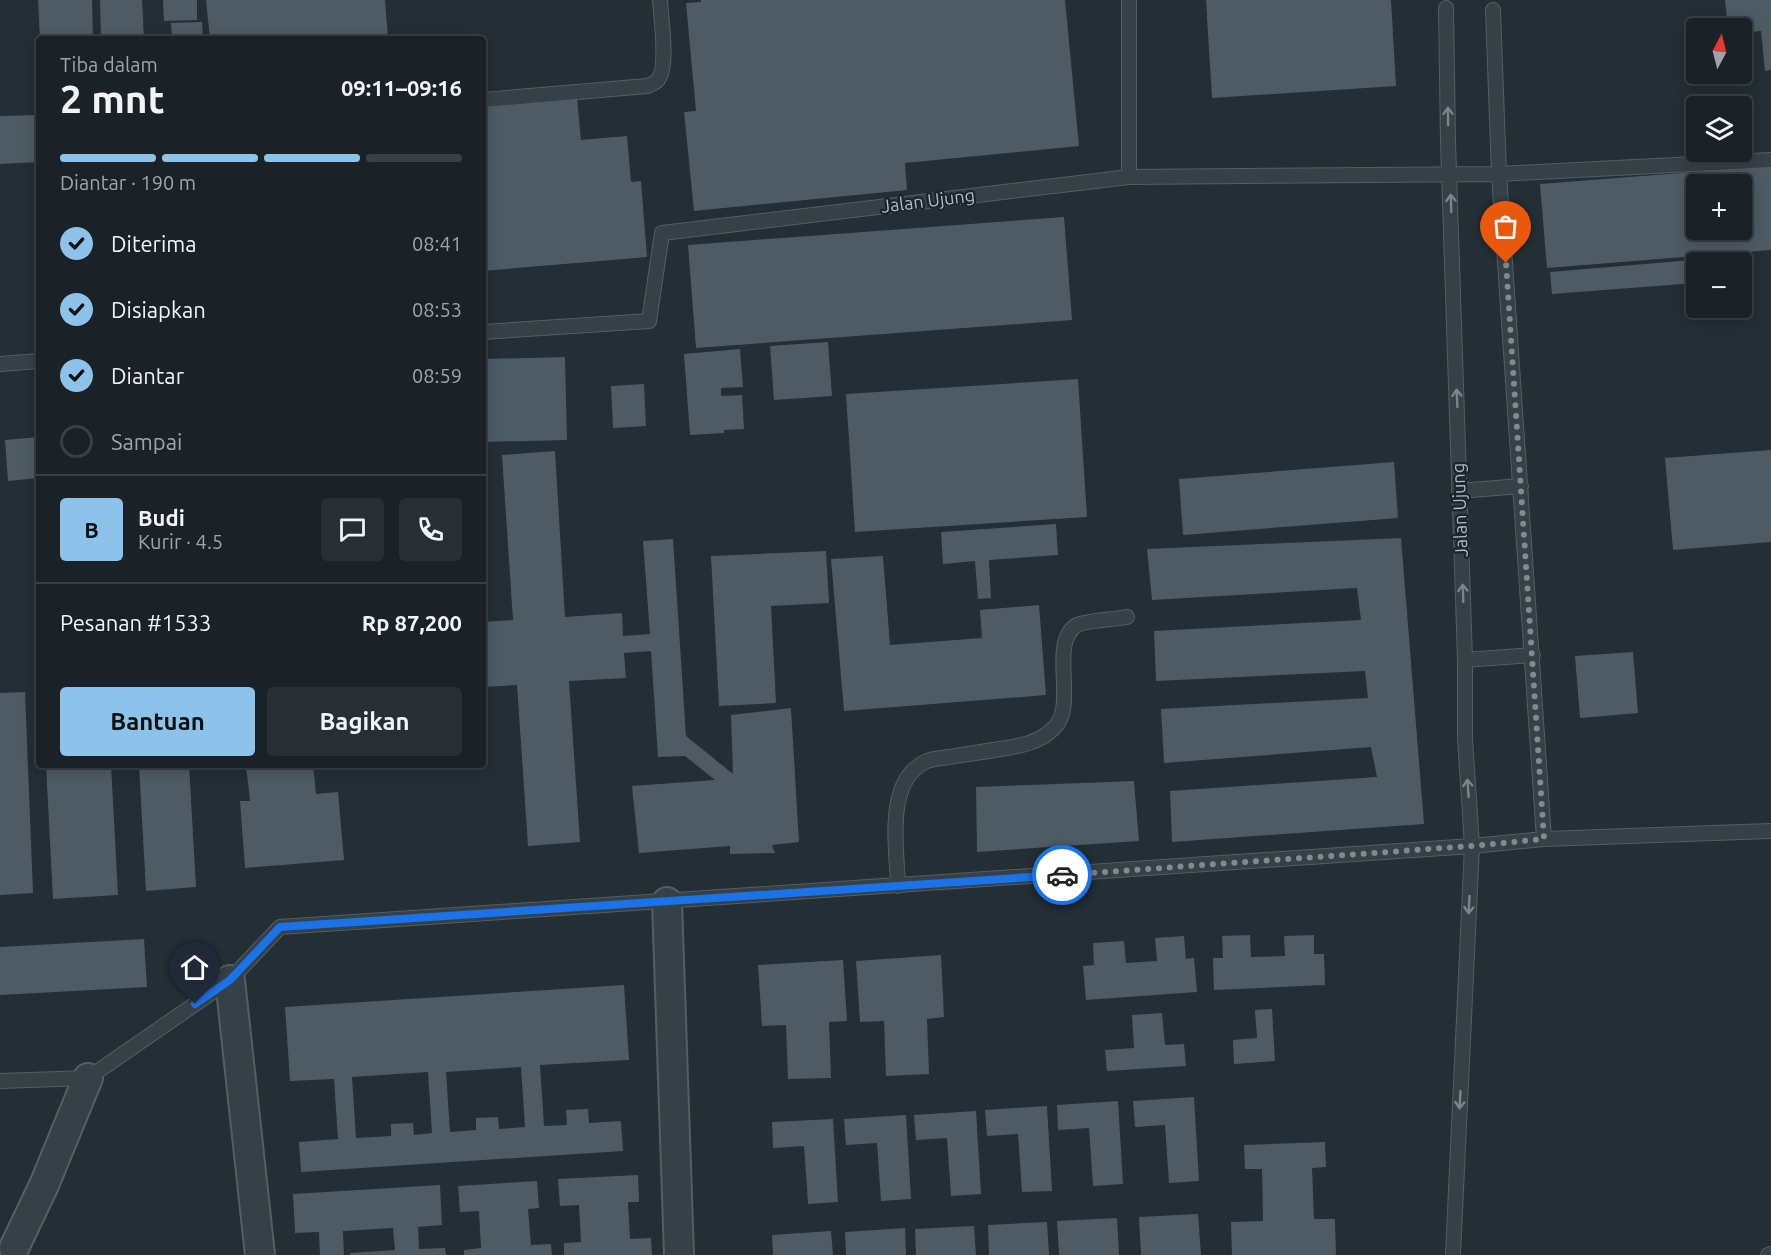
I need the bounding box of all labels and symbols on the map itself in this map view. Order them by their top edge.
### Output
north arrow [1686,18,1752,84]
one-way arrow [1442,106,1454,126]
street label: Jalan Ujung [880,184,976,216]
one-way arrow [1446,194,1457,214]
pin [1480,201,1531,263]
one-way arrow [1451,389,1463,409]
street label: Jalan Ujung [1447,463,1471,557]
one-way arrow [1457,584,1468,604]
one-way arrow [1463,779,1474,799]
courier [1032,845,1092,905]
one-way arrow [1464,894,1475,914]
pin [169,942,220,1004]
one-way arrow [1455,1089,1466,1109]

